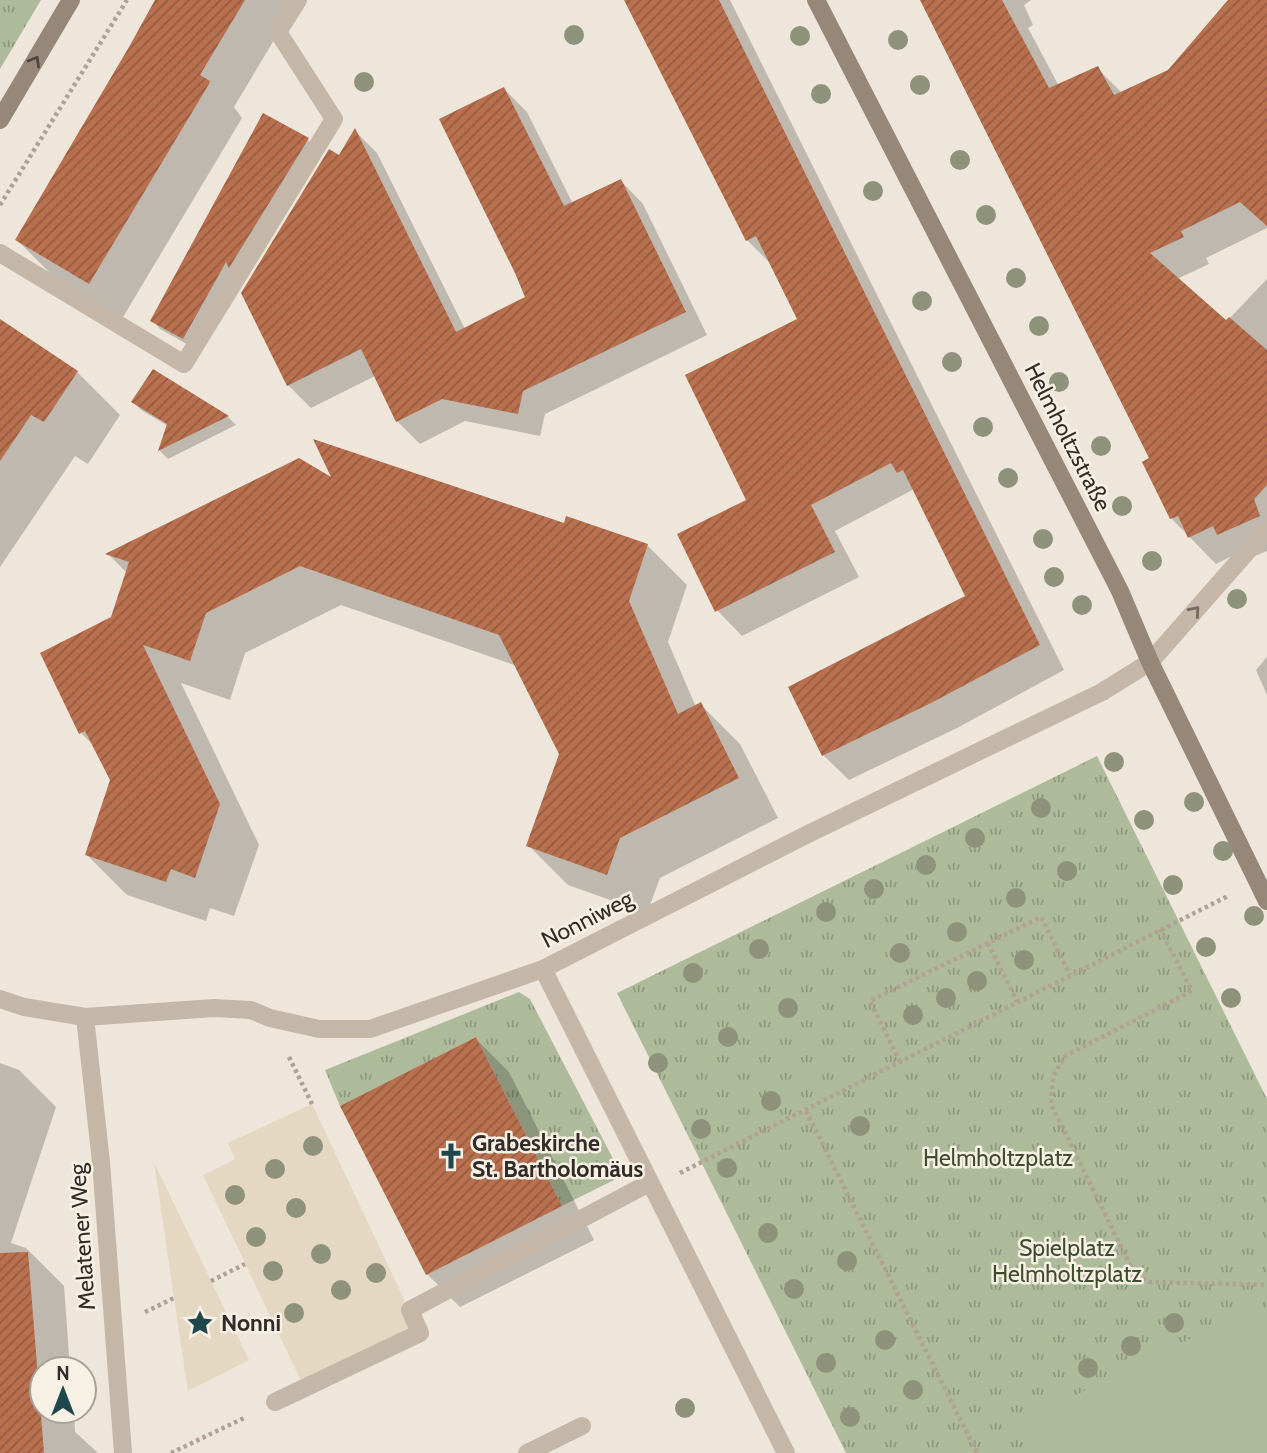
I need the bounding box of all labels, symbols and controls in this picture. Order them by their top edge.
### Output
one-way arrow [26,56,39,69]
street label: Helmholtzstraße [1019,358,1117,516]
one-way arrow [1187,606,1199,619]
street label: Nonniweg [537,884,638,954]
place label: Grabeskirche St. Bartholomäus [472,1129,643,1183]
church icon: Grabeskirche St. Bartholomäus [436,1141,466,1171]
park label: Helmholtzplatz [923,1144,1073,1172]
street label: Melatener Weg [63,1162,101,1311]
park label: Spielplatz Helmholtzplatz [992,1234,1142,1288]
place icon: Nonni [185,1308,215,1338]
place label: Nonni [221,1309,281,1337]
north arrow [28,1355,98,1425]
text: N [56,1362,70,1385]

